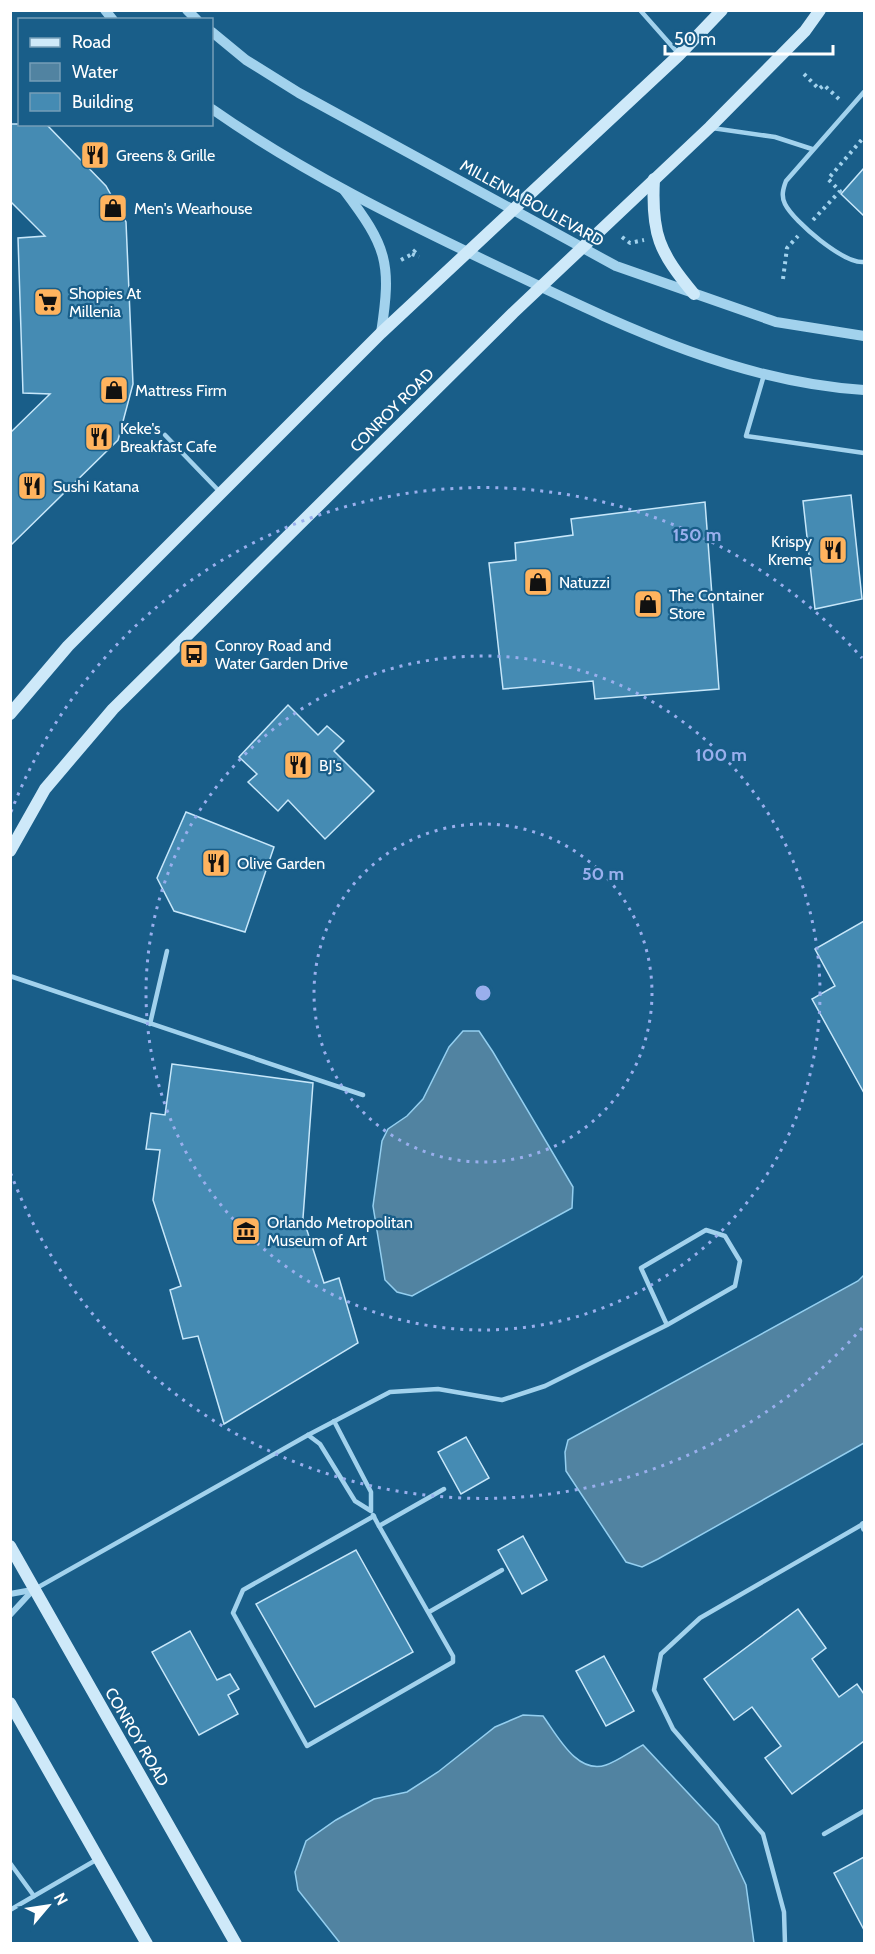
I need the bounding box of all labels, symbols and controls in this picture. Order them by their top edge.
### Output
legend [18,18,213,126]
scale bar [665,18,833,56]
text: 50 m [674,28,716,50]
text: Road [72,31,111,53]
text: Water [72,61,118,83]
text: Building [72,91,134,113]
restaurant icon: Greens & Grille [79,139,111,171]
place label: Greens & Grille [116,146,215,165]
street label: MILLENIA BOULEVARD [457,156,607,250]
shop icon: Men's Wearhouse [97,192,129,224]
place label: Men's Wearhouse [134,199,253,218]
place label: Shopies At Millenia [69,284,142,321]
supermarket icon: Shopies At Millenia [32,286,64,318]
street label: CONROY ROAD [346,364,438,456]
shop icon: Mattress Firm [98,374,130,406]
place label: Mattress Firm [135,381,227,400]
place label: Keke's Breakfast Cafe [120,419,217,456]
restaurant icon: Keke's Breakfast Cafe [83,421,115,453]
restaurant icon: Sushi Katana [16,470,48,502]
place label: Sushi Katana [53,477,140,496]
text: 150 m [673,524,721,546]
place label: Krispy Kreme [768,532,812,569]
restaurant icon: Krispy Kreme [817,534,849,566]
shop icon: Natuzzi [522,566,554,598]
place label: Natuzzi [559,573,610,592]
place label: The Container Store [669,586,765,623]
shop icon: The Container Store [632,588,664,620]
place label: Conroy Road and Water Garden Drive [215,636,348,673]
bus stop icon: Conroy Road and Water Garden Drive [178,638,210,670]
text: 100 m [695,744,747,766]
restaurant icon: BJ's [282,749,314,781]
place label: BJ's [319,756,342,775]
restaurant icon: Olive Garden [200,847,232,879]
place label: Olive Garden [237,854,325,873]
text: 50 m [582,863,624,885]
centre of rings [473,983,493,1003]
place label: Orlando Metropolitan Museum of Art [267,1213,413,1250]
museum icon: Orlando Metropolitan Museum of Art [230,1215,262,1247]
street label: CONROY ROAD [101,1684,173,1790]
north arrow [18,1876,78,1936]
text: N [50,1889,72,1909]

